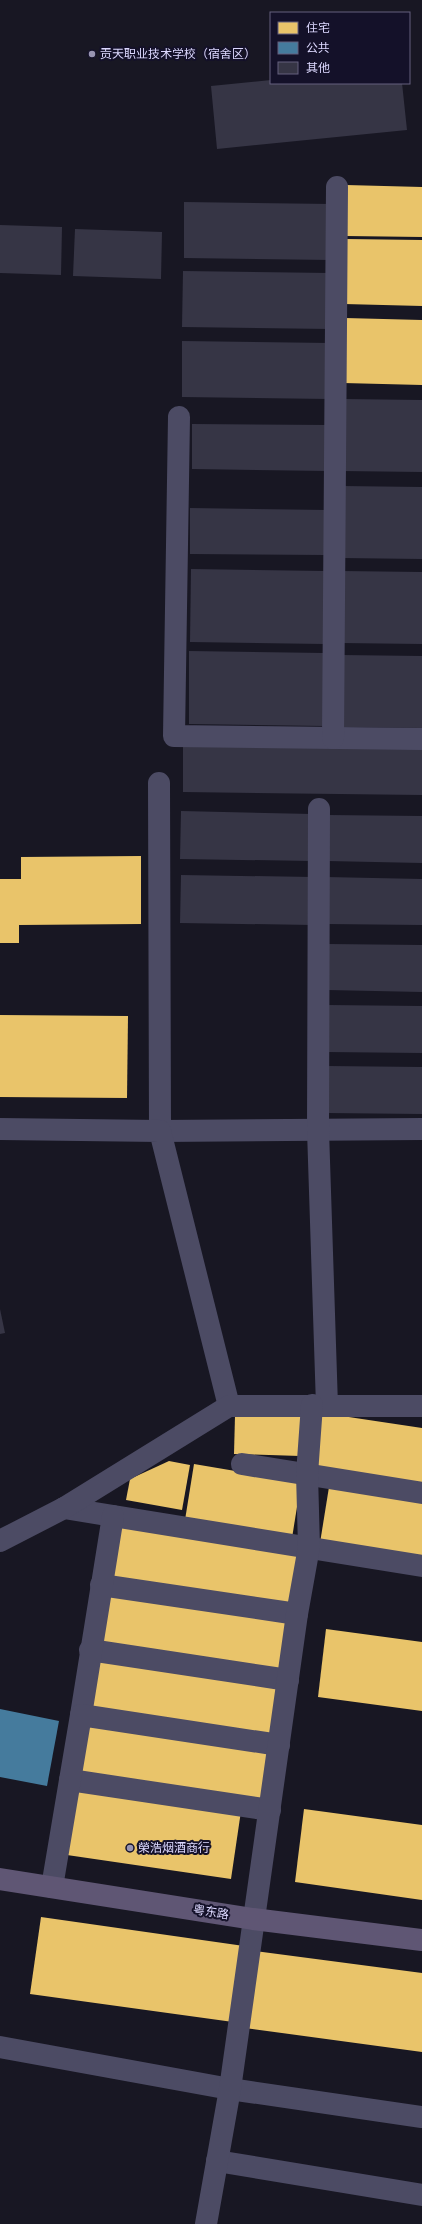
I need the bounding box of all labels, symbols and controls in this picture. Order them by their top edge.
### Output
legend [270,12,410,84]
text: 住宅 [306,20,330,35]
text: 公共 [306,40,330,55]
place label: 贡天职业技术学校（宿舍区） [100,46,256,61]
marker: 贡天职业技术学校（宿舍区） [87,49,97,59]
text: 其他 [306,60,330,75]
place label: 榮浩烟酒商行 [138,1840,210,1855]
marker: 榮浩烟酒商行 [125,1843,135,1853]
street label: 粤东路 [192,1901,230,1922]

